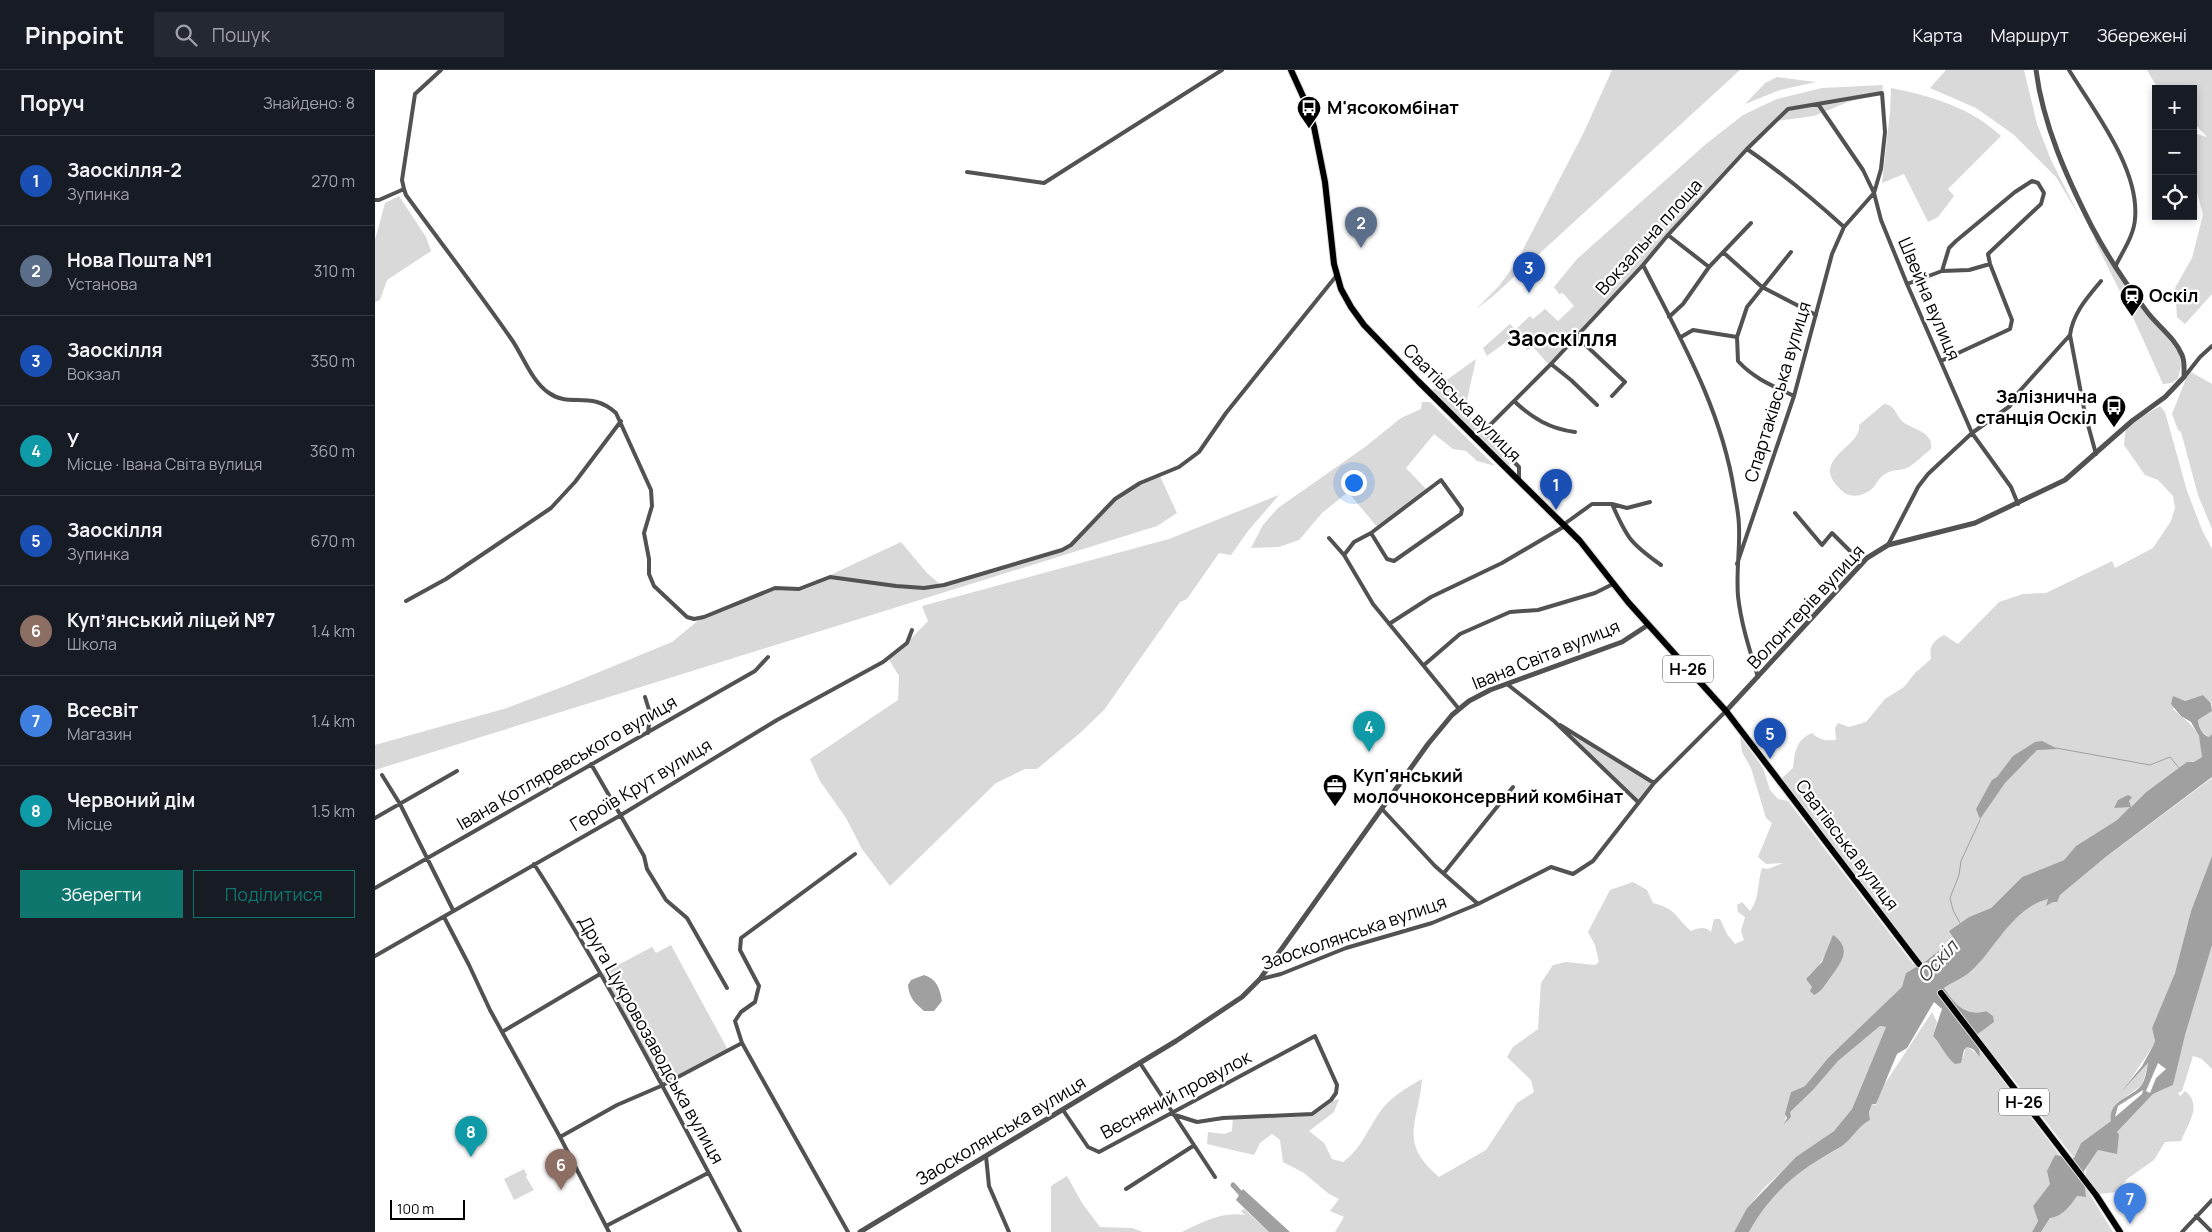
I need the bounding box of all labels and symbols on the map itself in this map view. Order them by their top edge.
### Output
bus stop icon: М'ясокомбінат [1296,95,1322,129]
place label: М'ясокомбінат [1327,95,1459,119]
street label: Вокзальна площа [1590,173,1707,300]
pin: 2 [1345,207,1377,248]
street label: Швейна вулиця [1893,233,1967,364]
pin: 3 [1513,252,1545,293]
station icon: Оскіл [2119,283,2145,317]
place label: Оскіл [2149,283,2198,307]
street label: Спартаківська вулиця [1738,298,1816,485]
district label: Заоскiлля [1507,323,1617,353]
street label: Сватівська вулиця [1398,338,1527,467]
place label: Залізнична станція Оскіл [1975,384,2097,429]
bus stop icon: Залізнична станція Оскіл [2101,394,2127,428]
pin: 1 [1540,469,1572,510]
your location [1341,470,1367,496]
street label: Волонтерів вулиця [1741,539,1869,674]
street label: Івана Світа вулиця [1468,613,1623,695]
road number: Н-26 [1663,656,1713,682]
street label: Івана Котляревського вулиця [452,689,681,835]
pin: 4 [1353,711,1385,752]
pin: 5 [1754,718,1786,759]
street label: Героїв Крут вулиця [565,732,716,836]
place label: Куп'янський молочноконсервний комбінат [1353,763,1624,808]
office icon: Куп'янський молочноконсервний комбінат [1322,773,1348,807]
street label: Сватівська вулиця [1791,774,1905,915]
street label: Заосколянська вулиця [1258,889,1449,975]
street label: Друга Цукровозаводська вулиця [573,911,730,1168]
water label: Оскіл [1911,933,1965,988]
street label: Весняний провулок [1096,1044,1256,1144]
street label: Заосколянська вулиця [911,1070,1090,1190]
road number: Н-26 [1999,1089,2049,1116]
pin: 8 [455,1116,487,1157]
pin: 6 [545,1149,577,1190]
pin: 7 [2114,1183,2146,1224]
scale bar [390,1197,465,1220]

